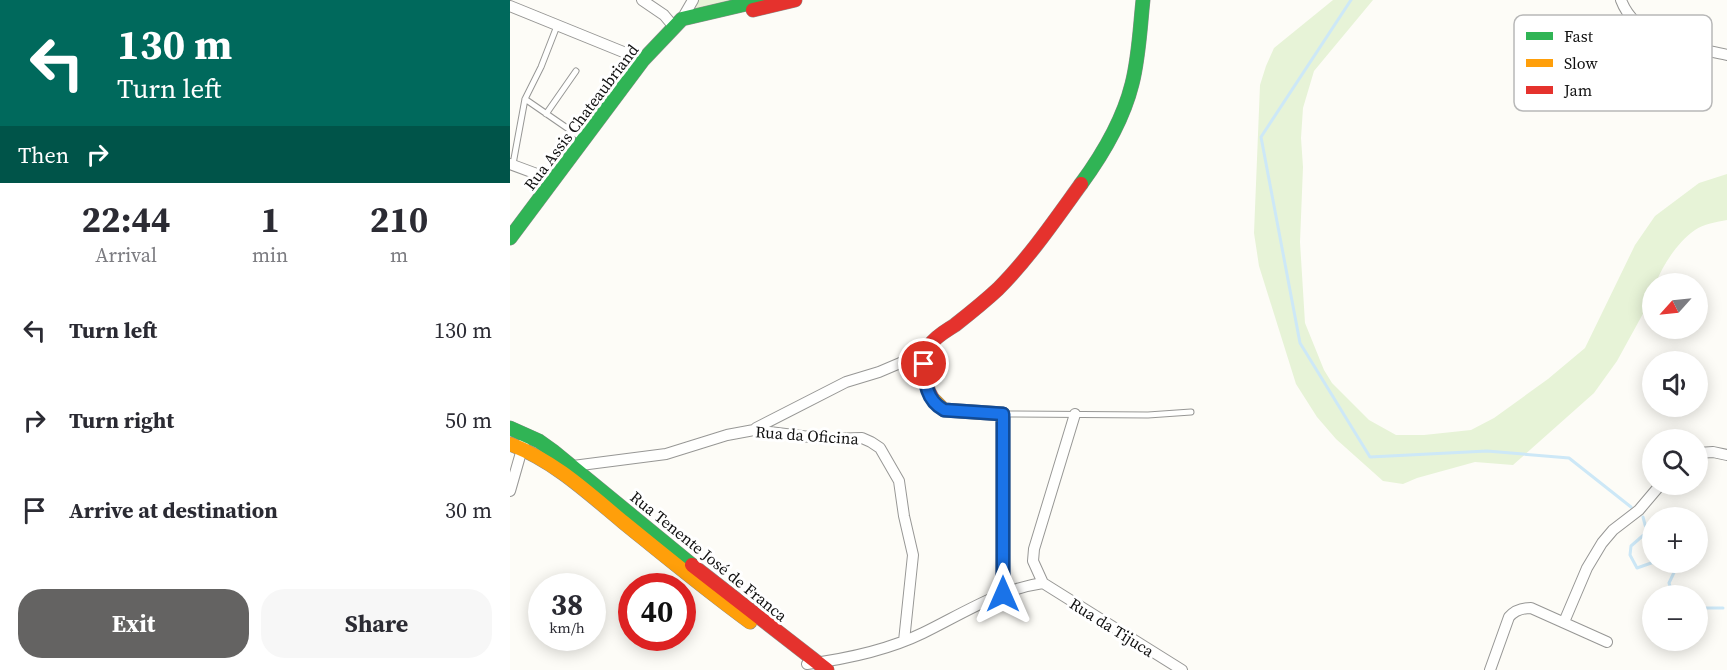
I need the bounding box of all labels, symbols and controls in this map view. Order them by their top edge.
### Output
text: 130 m [117,15,232,73]
legend [1514,15,1712,111]
icon: left [18,24,96,102]
text: Fast [1564,25,1594,47]
street label: Rua Assis Chateaubriand [519,39,643,195]
text: Slow [1564,52,1599,74]
text: Turn left [117,70,221,107]
text: Jam [1563,79,1592,101]
icon: right [81,138,114,171]
text: Then [18,140,69,170]
text: 22:44 [82,195,170,244]
text: 1 [260,195,280,244]
text: 210 [370,195,428,244]
text: Arrival [95,241,157,269]
text: min [252,241,288,269]
text: m [390,241,408,269]
north arrow [1642,273,1708,339]
map controls [1642,273,1708,651]
icon: left [18,314,51,347]
text: Turn left [69,315,157,345]
text: 130 m [434,315,492,345]
pin [898,338,949,389]
icon: arrive [907,347,940,380]
button: sound [1642,351,1708,417]
icon: right [18,404,51,437]
text: Turn right [69,405,174,435]
text: 50 m [445,405,492,435]
street label: Rua da Oficina [755,420,860,450]
button: search [1642,429,1708,495]
street label: Rua Tenente José de Franca [626,486,793,627]
icon: arrive [18,494,51,527]
text: Arrive at destination [69,495,278,525]
text: 30 m [445,495,492,525]
button: + [1642,507,1708,573]
position arrow [971,562,1035,626]
speed limit sign: 40 [618,573,696,651]
text: 38 [551,584,583,625]
button: − [1642,585,1708,651]
button: Exit [18,589,249,658]
button: Share [261,589,492,658]
street label: Rua da Tijuca [1066,592,1159,662]
text: km/h [549,617,585,638]

